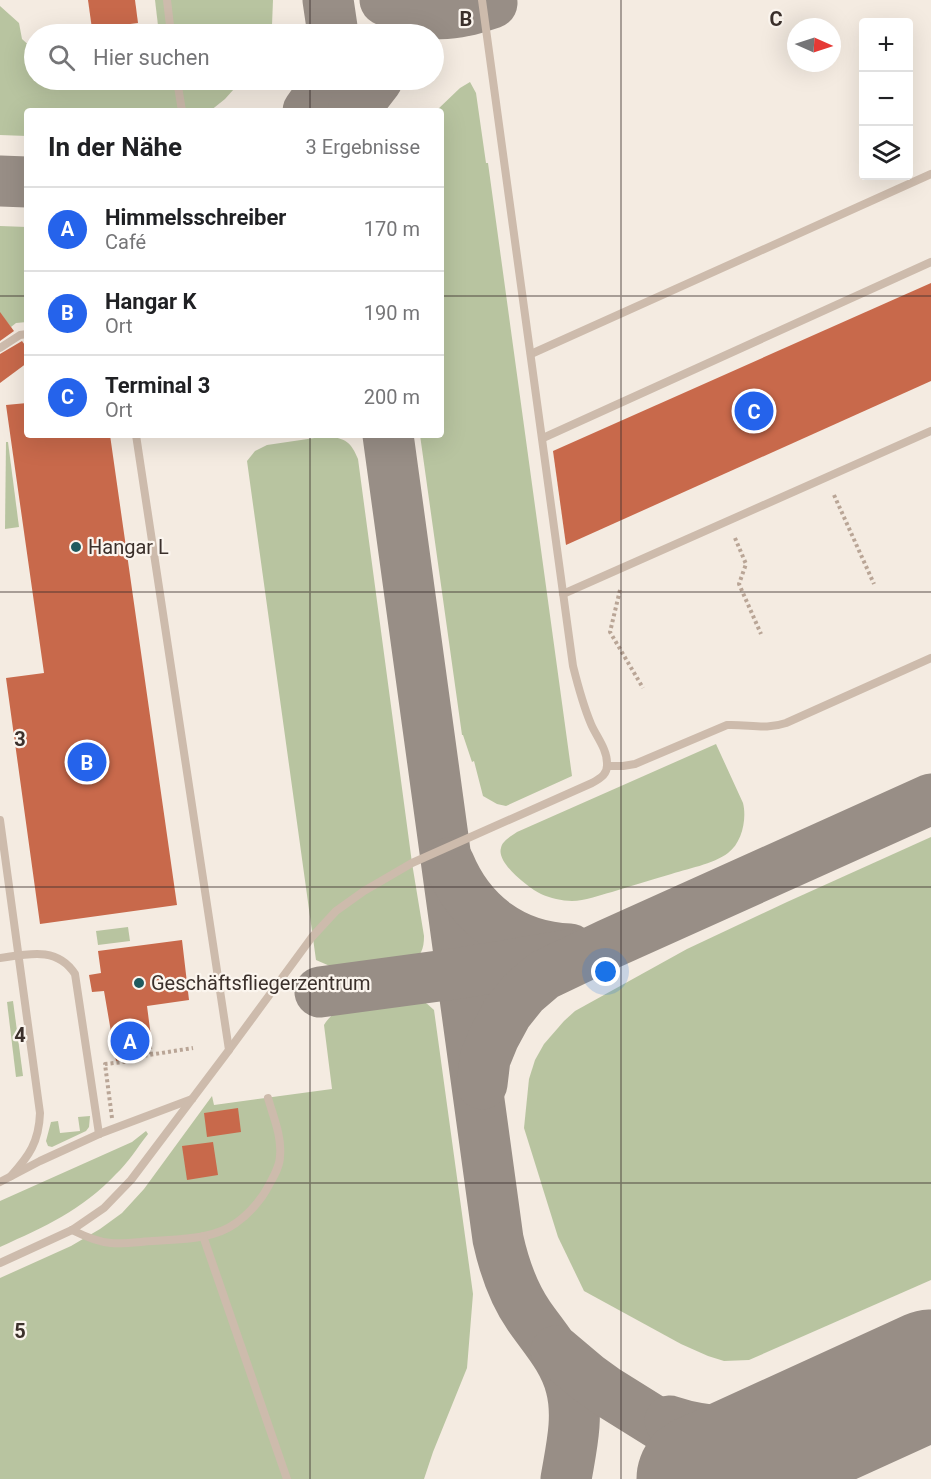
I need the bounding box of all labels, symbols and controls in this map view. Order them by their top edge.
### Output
text: B [460,7,472,31]
text: C [769,7,783,31]
north arrow [787,18,841,72]
map controls [859,18,913,180]
button: + [859,18,913,72]
search box [24,24,444,90]
icon: search [45,41,78,74]
text: Hier suchen [93,45,210,70]
button: − [859,72,913,126]
button: layers [859,126,913,180]
text: In der Nähe [48,132,182,162]
text: 3 Ergebnisse [306,135,420,159]
text: Himmelsschreiber [105,205,286,230]
text: A [61,217,74,241]
text: 170 m [364,217,420,241]
text: Café [105,230,146,254]
text: Hangar K [105,289,197,314]
text: B [61,301,74,325]
text: 190 m [364,301,420,325]
text: Ort [105,314,133,338]
text: Terminal 3 [105,373,210,398]
text: C [61,385,74,409]
text: 200 m [364,385,420,409]
pin: C [734,388,774,434]
text: Ort [105,398,133,422]
place label: Hangar L [88,535,169,559]
marker: Hangar L [69,540,83,554]
text: 3 [14,727,26,751]
pin: B [68,740,106,784]
your location [591,957,620,986]
place label: Geschäftsfliegerzentrum [151,971,370,995]
marker: Geschäftsfliegerzentrum [132,976,146,990]
pin: A [110,1018,150,1064]
text: 4 [14,1023,26,1047]
text: 5 [14,1319,26,1343]

